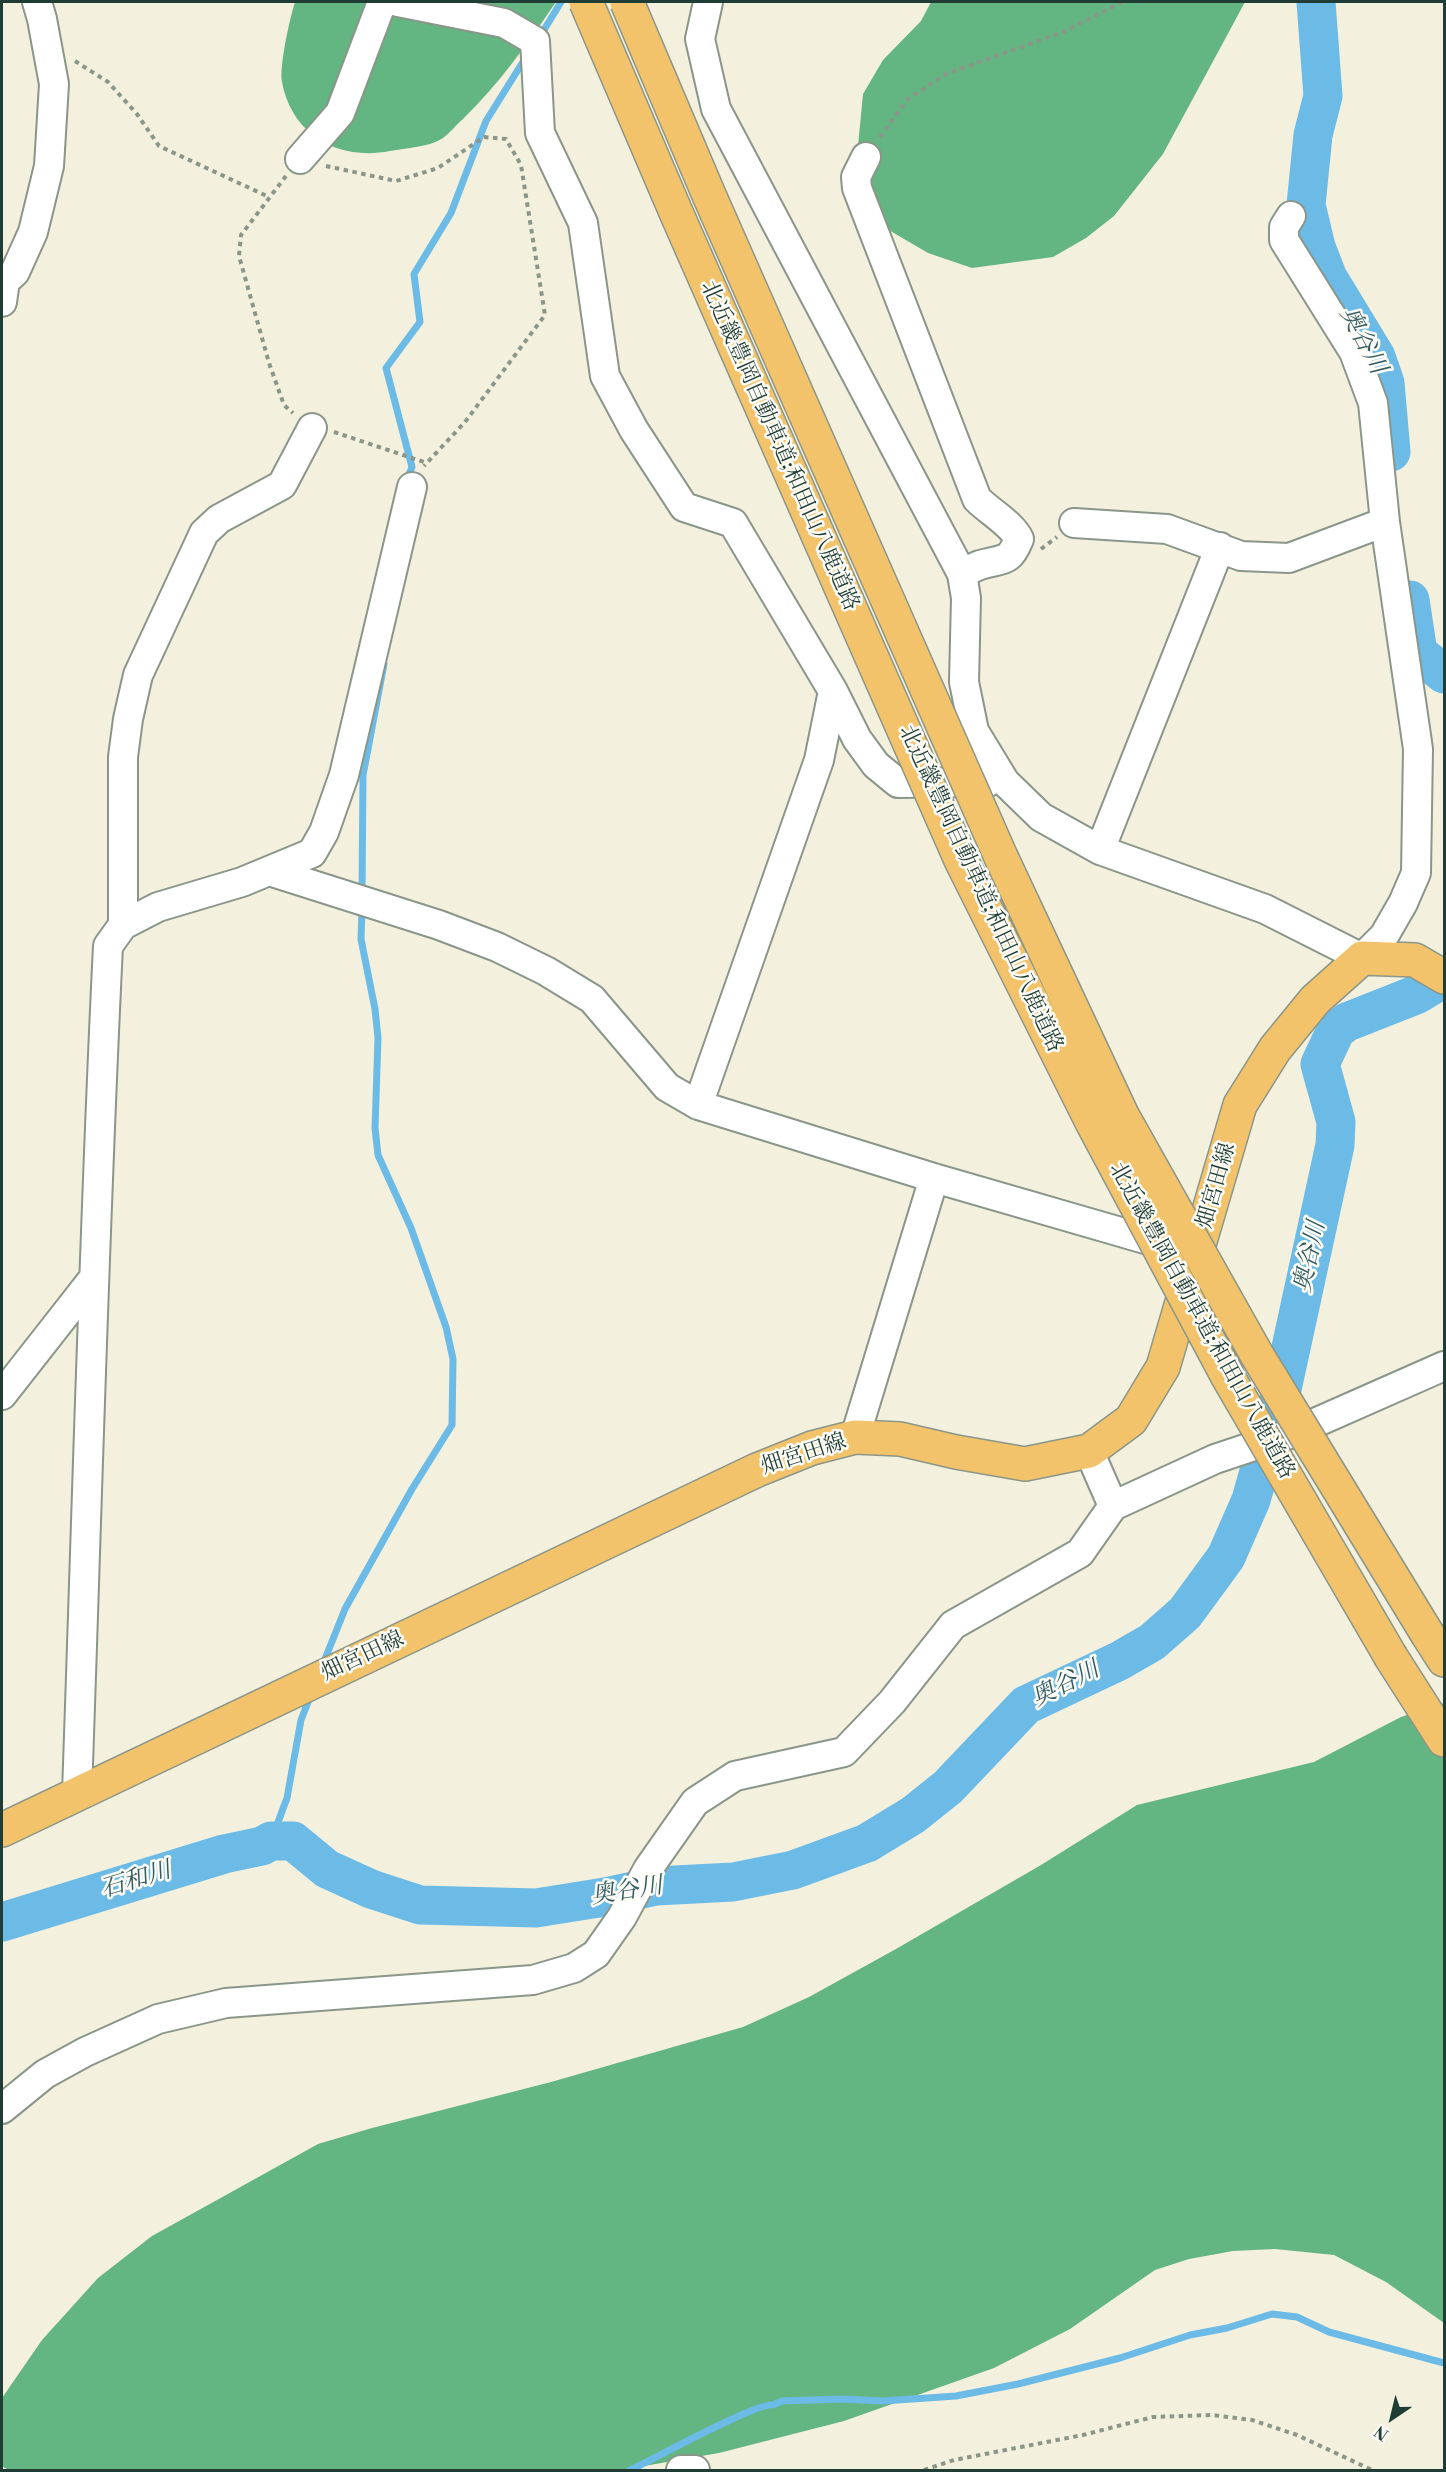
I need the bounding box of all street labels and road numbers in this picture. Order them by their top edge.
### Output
street label: 北近畿豊岡自動車道;和田山八鹿道路 [694,277,864,615]
street label: 北近畿豊岡自動車道;和田山八鹿道路 [892,721,1068,1057]
street label: 畑宮田線 [1192,1140,1242,1232]
street label: 北近畿豊岡自動車道;和田山八鹿道路 [1103,1158,1299,1484]
street label: 畑宮田線 [758,1429,850,1481]
street label: 畑宮田線 [318,1626,408,1688]

